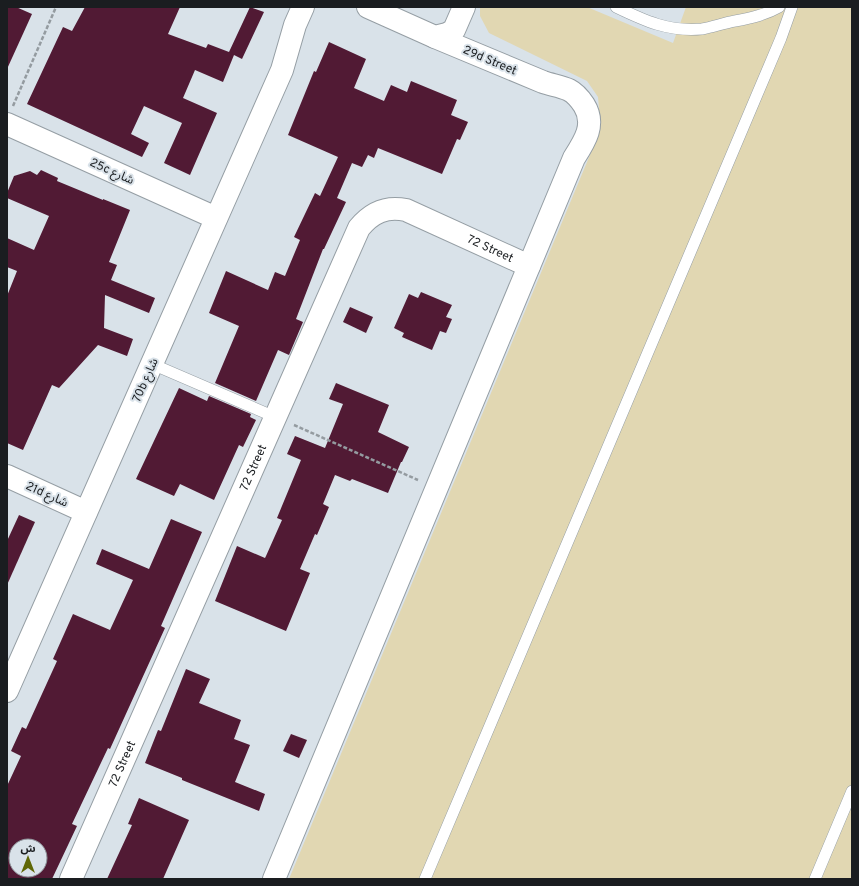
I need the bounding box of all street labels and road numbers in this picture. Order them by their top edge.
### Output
street label: 29d Street [460,42,519,79]
street label: 25c شارع [87,155,136,189]
street label: 72 Street [464,232,516,267]
street label: 70b شارع [129,356,163,405]
street label: 72 Street [237,442,271,494]
street label: 21d شارع [23,478,70,511]
street label: 72 Street [106,738,140,790]

